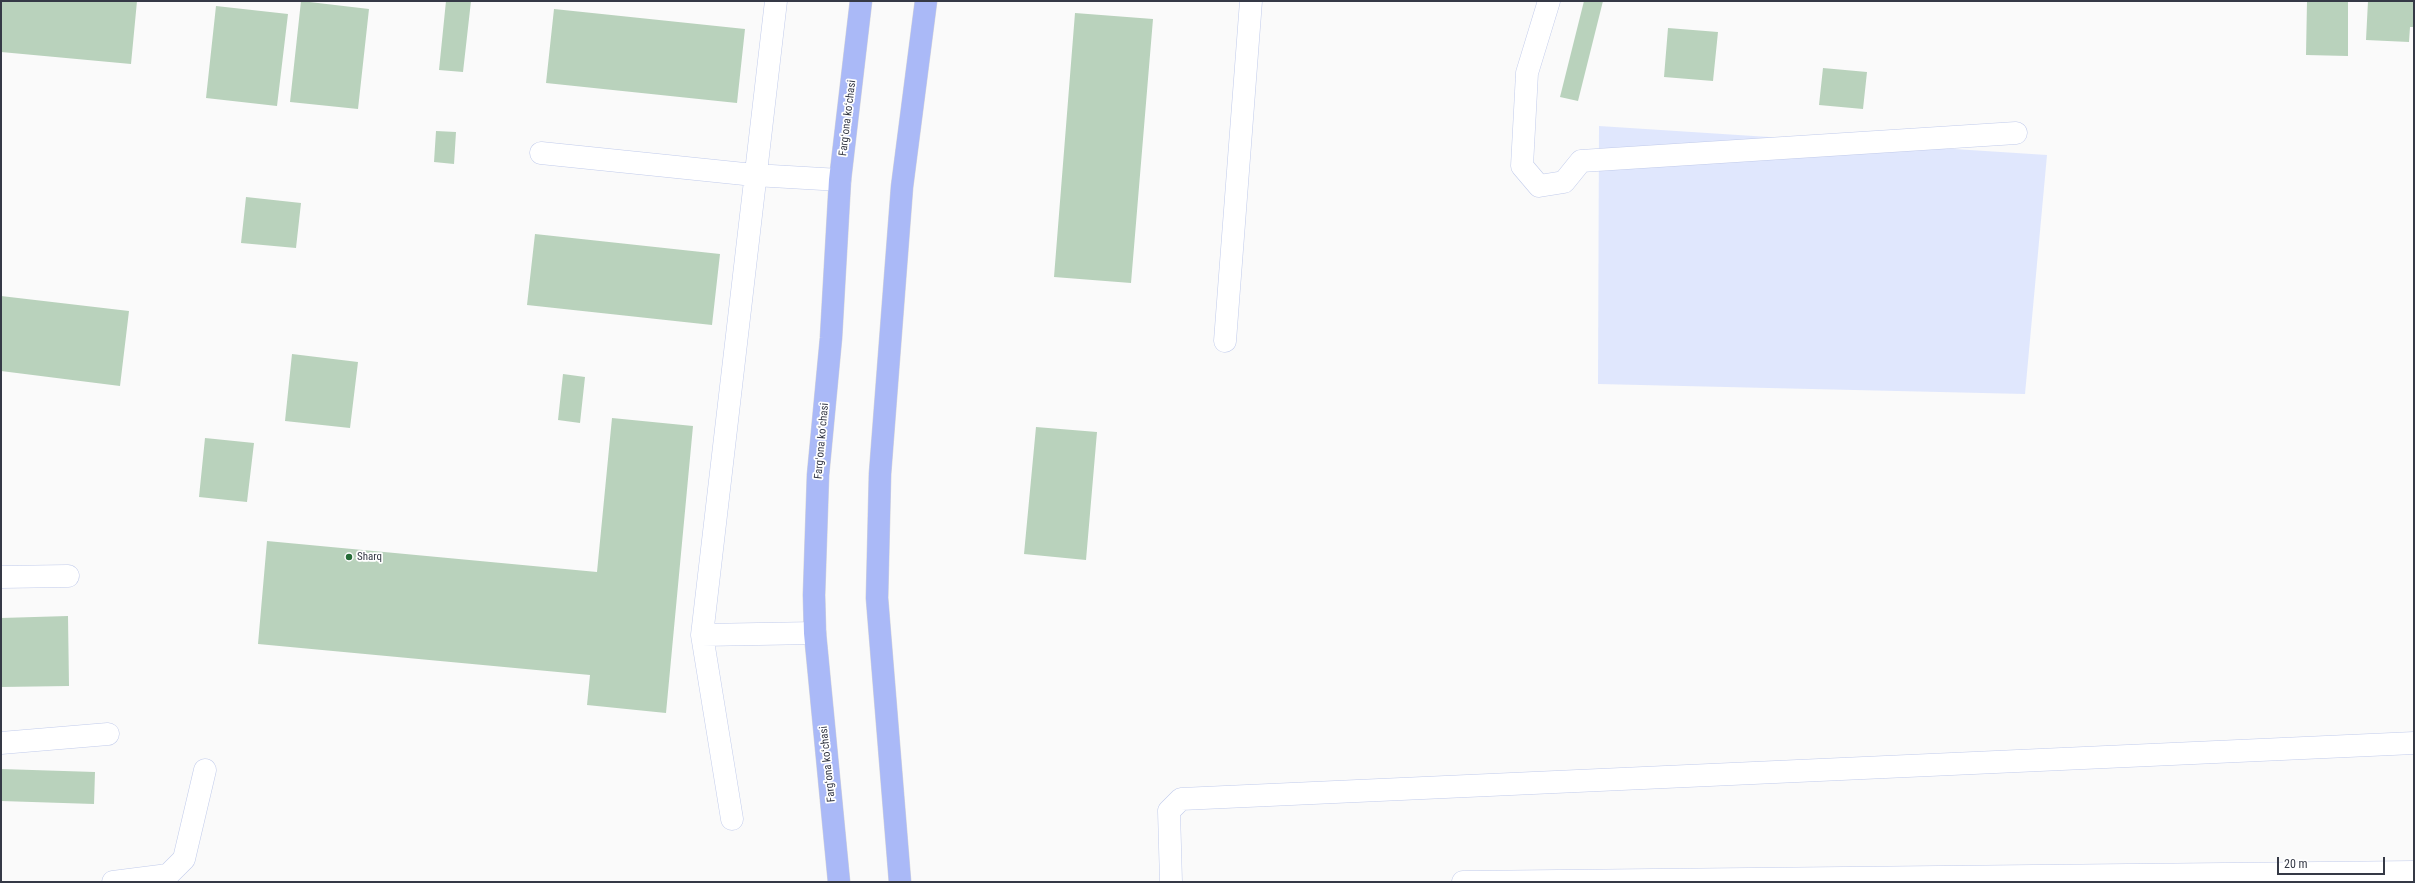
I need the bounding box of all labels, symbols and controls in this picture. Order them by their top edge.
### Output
street label: Fargʻona koʻchasi [837,79,859,157]
street label: Fargʻona koʻchasi [812,402,832,480]
place label: Sharq [357,550,382,564]
marker: Sharq [344,552,354,562]
street label: Fargʻona koʻchasi [817,725,839,803]
scale bar [2279,849,2387,875]
text: 20 m [2284,857,2308,871]

